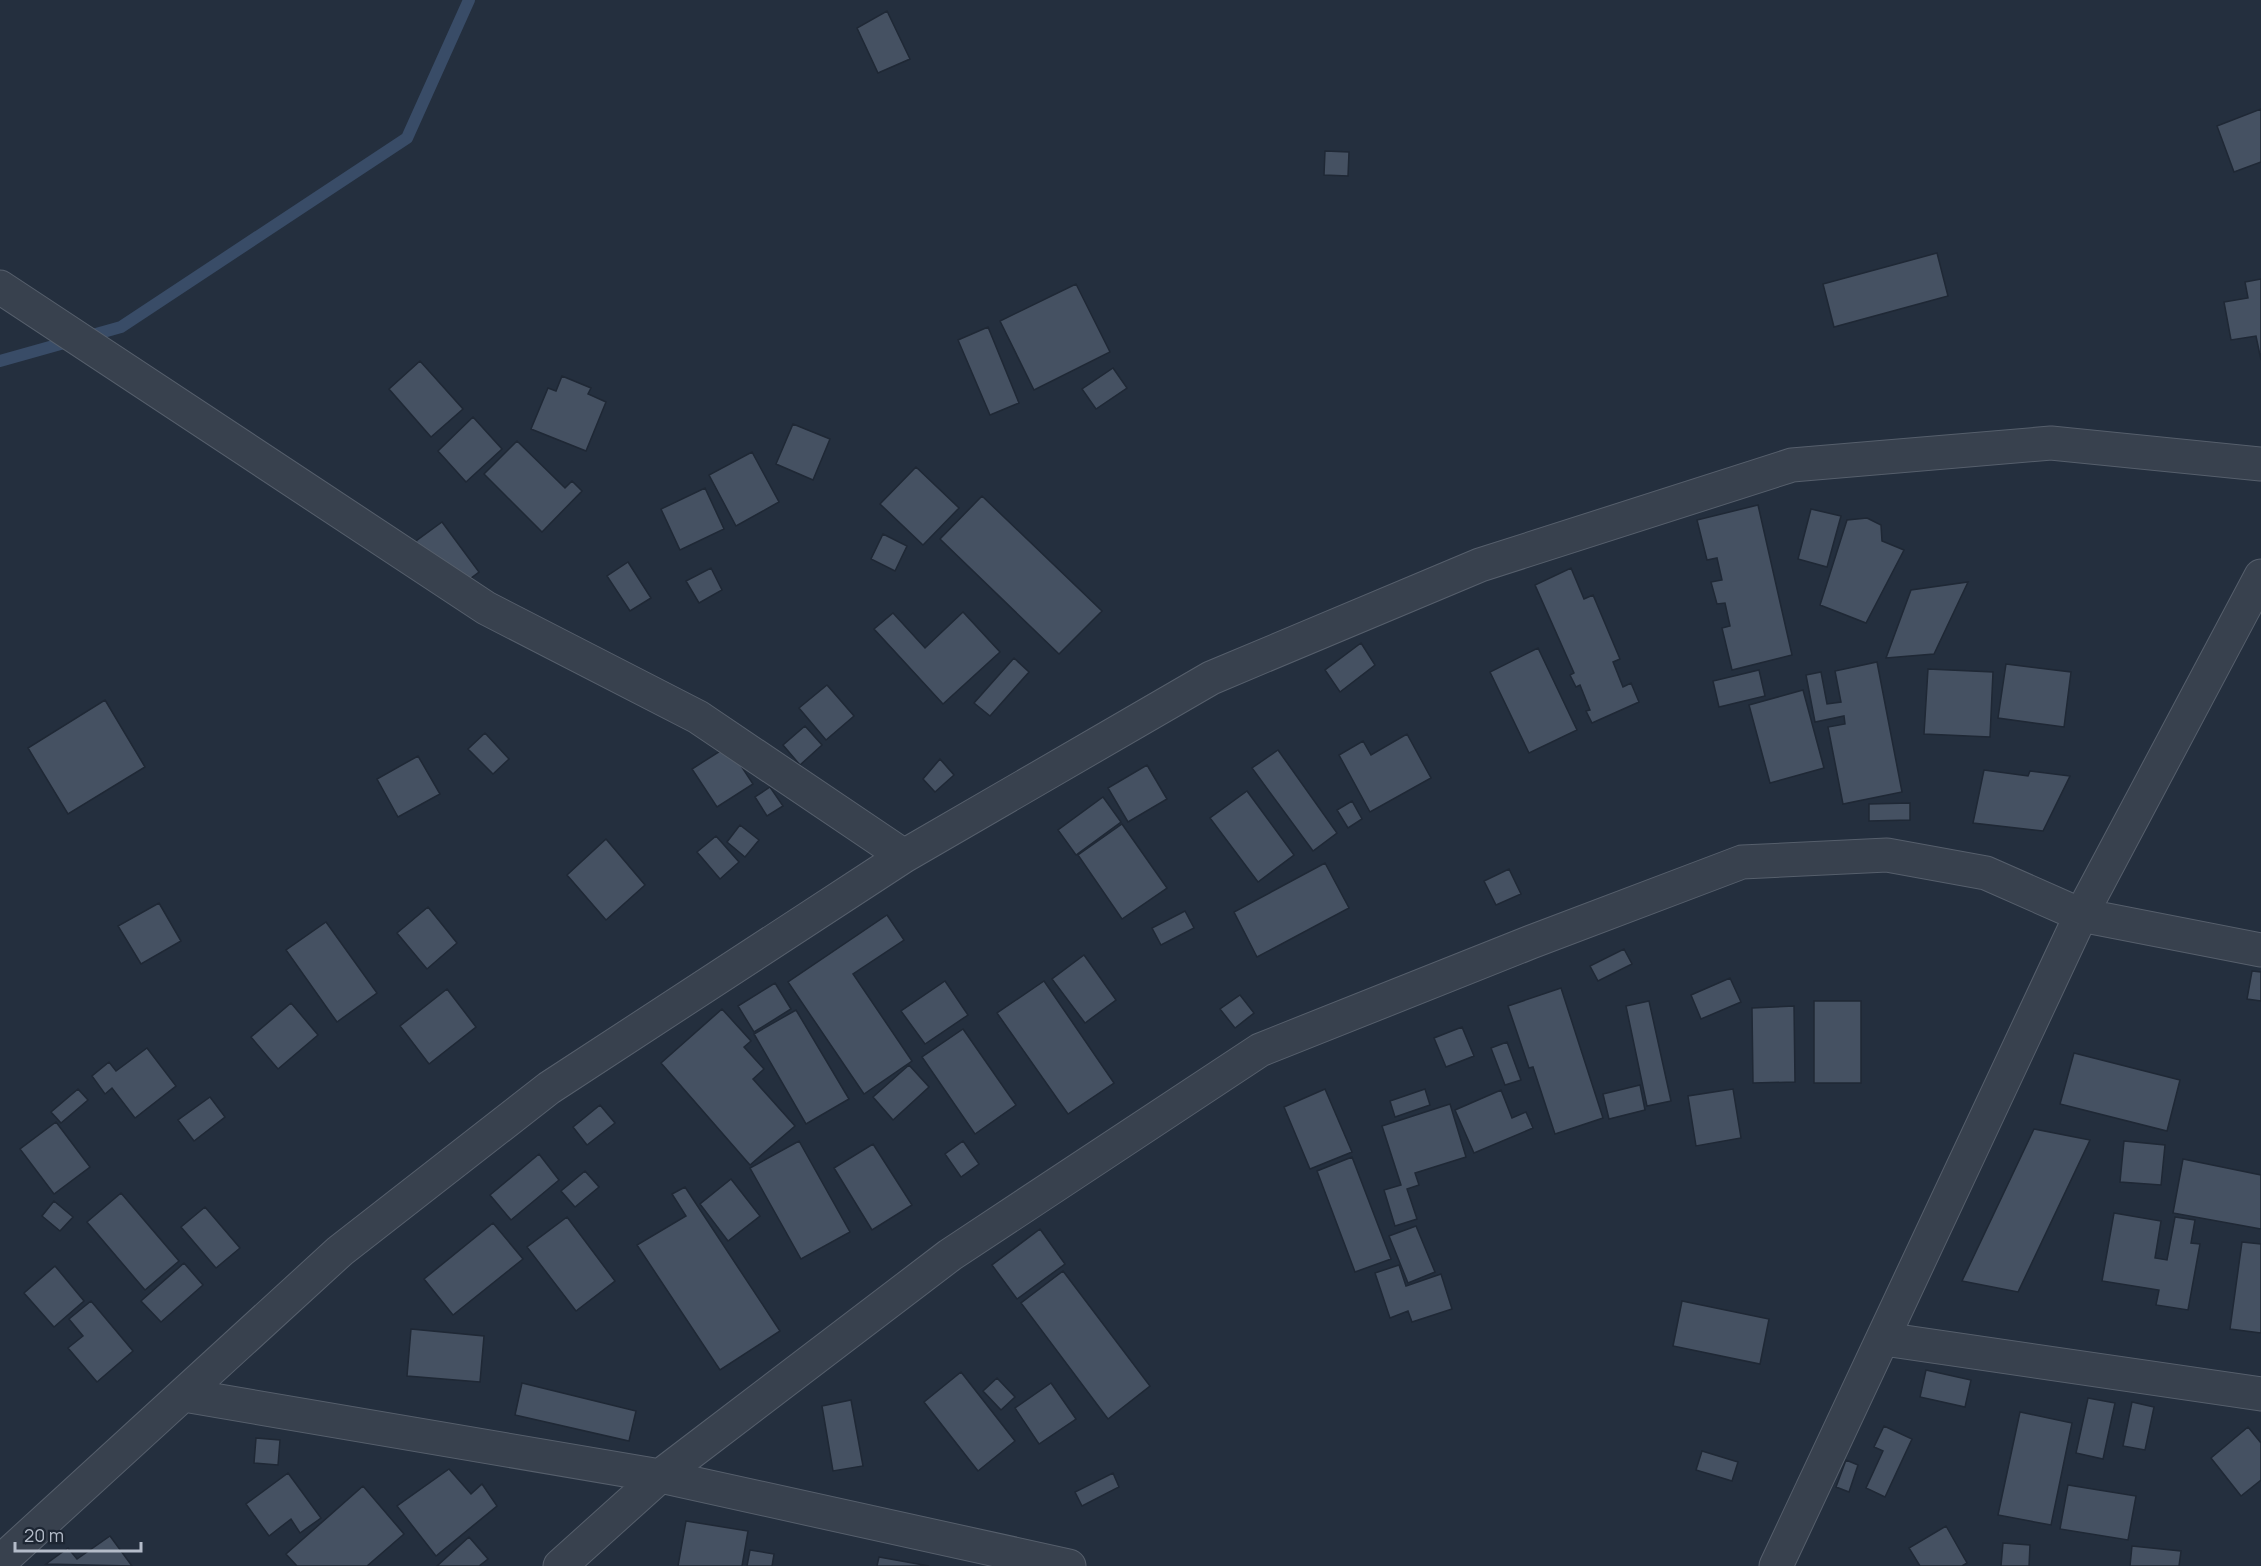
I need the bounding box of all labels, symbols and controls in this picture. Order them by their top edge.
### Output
scale bar [15,1515,141,1553]
text: 20 m [24,1523,64,1547]

